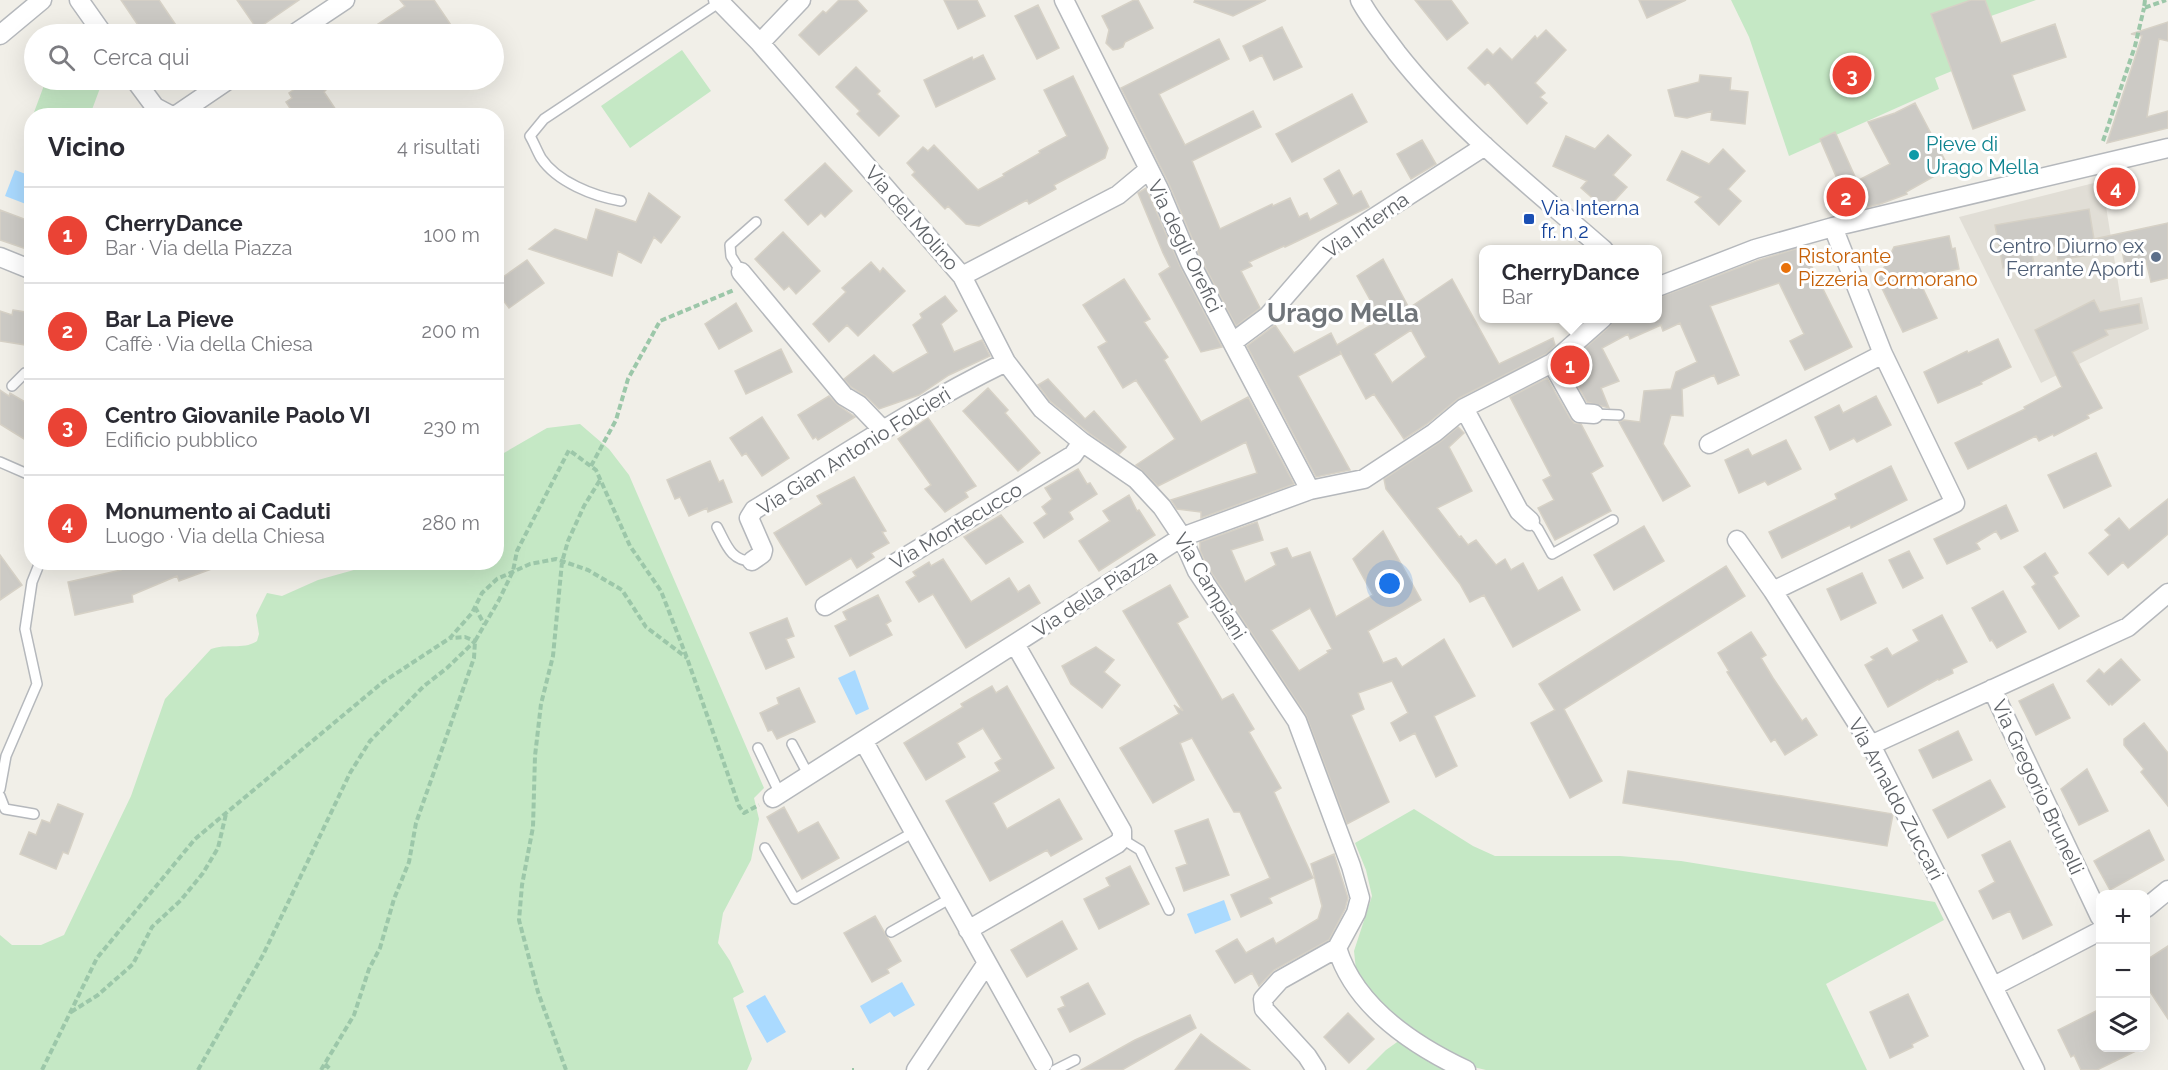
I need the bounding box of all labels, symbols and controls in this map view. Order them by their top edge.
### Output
search box [24,24,504,90]
icon: search [45,41,78,74]
text: Cerca qui [93,44,190,70]
pin: 3 [1832,52,1872,98]
text: Vicino [48,132,125,162]
place label: Pieve di Urago Mella [1926,132,2039,179]
text: 4 risultati [397,135,480,159]
marker: Pieve di Urago Mella [1907,148,1921,162]
street label: Via del Molino [860,161,964,275]
pin: 4 [2096,164,2136,210]
pin: 2 [1826,174,1866,220]
street label: Via degli Orefici [1143,176,1227,316]
street label: Via Interna [1319,187,1413,263]
place label: Via Interna fr. n 2 [1541,196,1639,243]
text: CherryDance [105,210,243,236]
marker: Via Interna fr. n 2 [1522,212,1536,226]
text: 1 [63,223,72,247]
text: 100 m [423,223,480,247]
place label: Centro Diurno ex Ferrante Aporti [1989,234,2144,281]
text: Bar · Via della Piazza [105,236,292,260]
place label: Ristorante Pizzeria Cormorano [1798,244,1978,291]
popup [1479,245,1662,323]
marker: Centro Diurno ex Ferrante Aporti [2149,250,2163,264]
text: CherryDance [1502,259,1639,285]
marker: Ristorante Pizzeria Cormorano [1779,261,1793,275]
text: Bar [1502,285,1533,309]
district label: Urago Mella [1267,298,1419,328]
text: Bar La Pieve [105,306,234,332]
text: 2 [62,319,73,343]
text: 200 m [422,319,480,343]
text: Caffè · Via della Chiesa [105,332,313,356]
pin: 1 [1550,342,1590,388]
street label: Via Gian Antonio Folcieri [753,382,955,520]
text: Centro Giovanile Paolo VI [105,402,371,428]
text: 3 [62,415,73,439]
text: 230 m [423,415,480,439]
text: Edificio pubblico [105,428,258,452]
street label: Via Montecucco [886,477,1026,575]
text: Monumento ai Caduti [105,498,331,524]
text: 4 [62,511,73,535]
text: 280 m [422,511,480,535]
text: Luogo · Via della Chiesa [105,524,325,548]
street label: Via Campiani [1169,528,1251,644]
street label: Via della Piazza [1028,544,1162,642]
your location [1375,569,1404,598]
street label: Via Gregorio Brunelli [1987,696,2089,878]
street label: Via Arnaldo Zuccari [1843,714,1949,884]
map controls [2096,890,2150,1052]
button: + [2096,890,2150,944]
button: − [2096,944,2150,998]
button: layers [2096,998,2150,1052]

